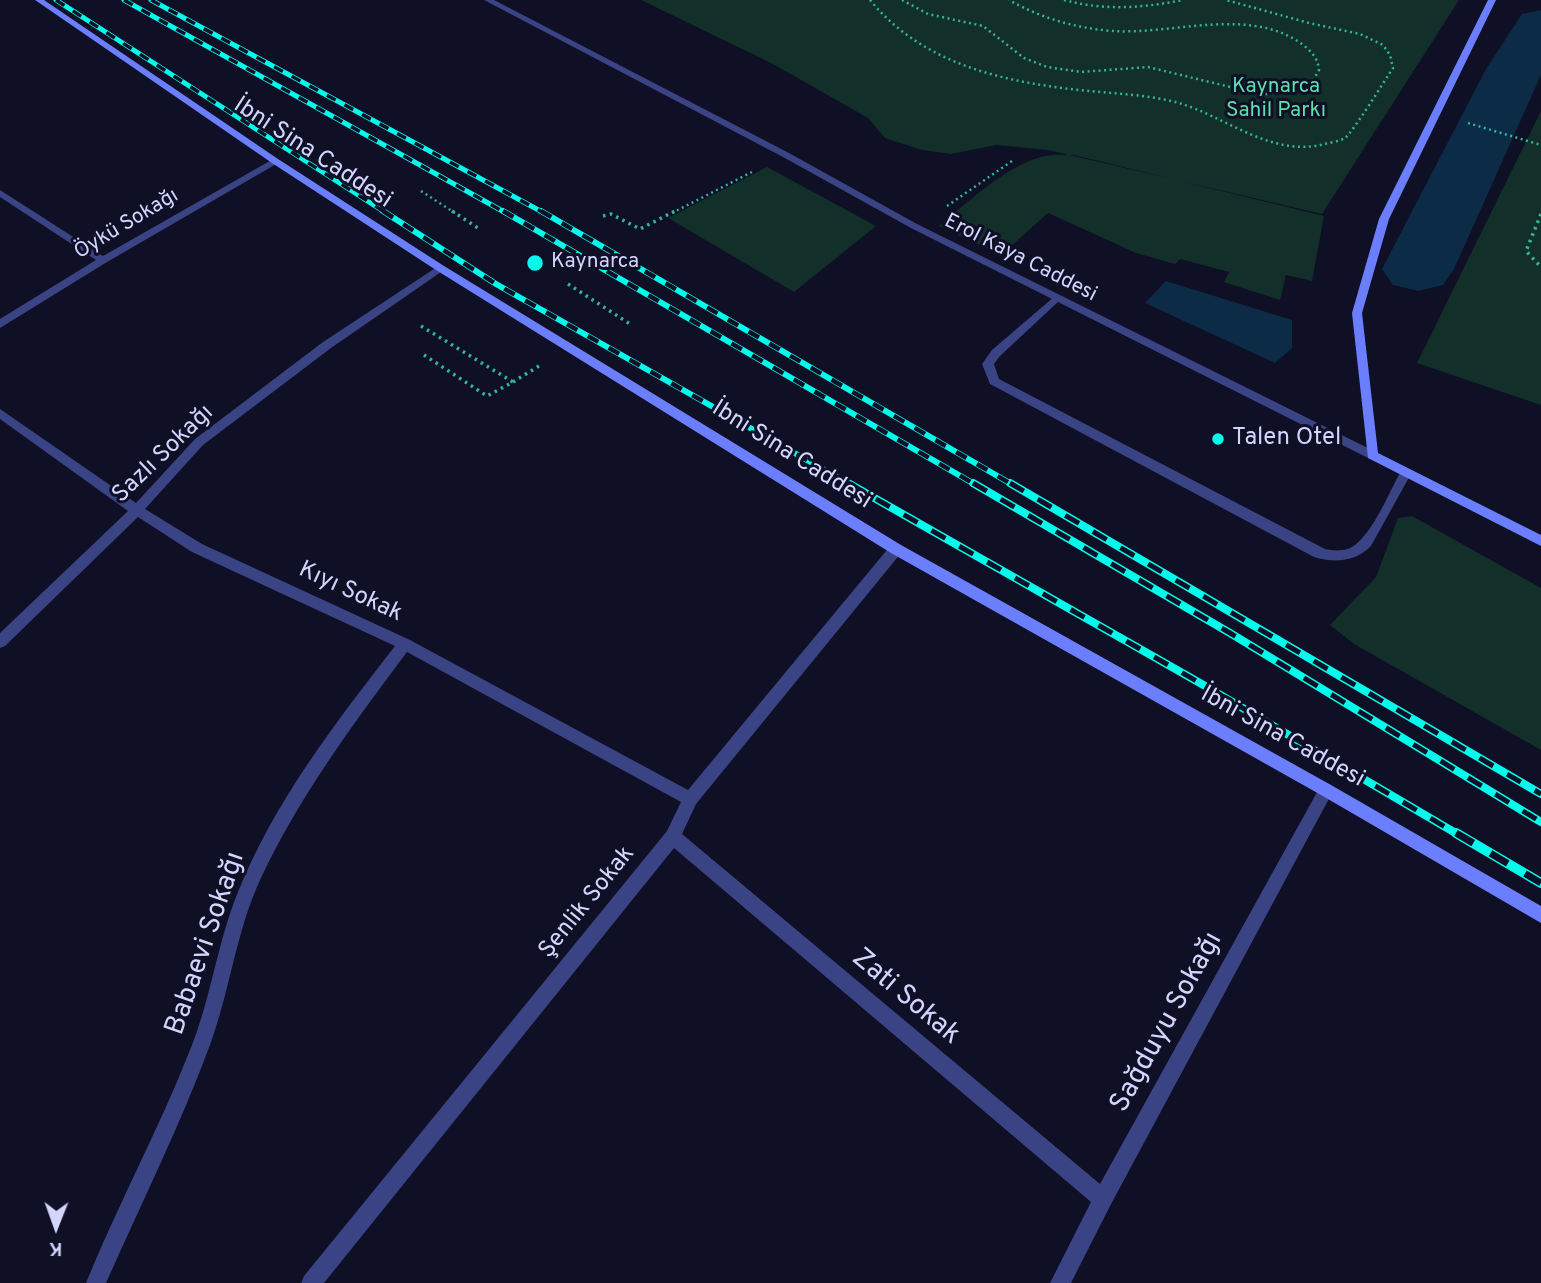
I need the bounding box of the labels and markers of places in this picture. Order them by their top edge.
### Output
place label: Kaynarca [551,250,639,276]
marker: Kaynarca [525,253,545,273]
place label: Talen Otel [1232,425,1341,453]
marker: Talen Otel [1210,431,1226,447]

